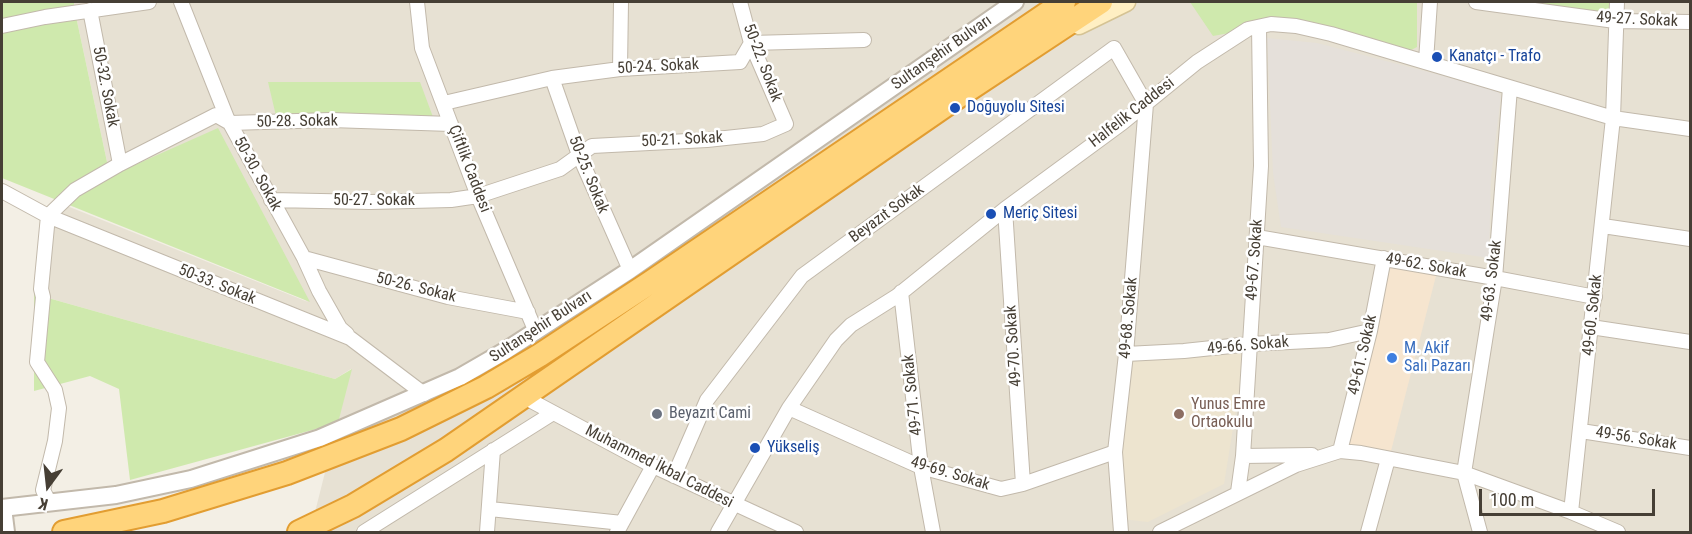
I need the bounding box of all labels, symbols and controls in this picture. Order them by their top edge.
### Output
street label: 49-27. Sokak [1596,8,1678,32]
street label: Sultanşehir Bulvarı [888,11,996,95]
street label: 50-22. Sokak [738,21,786,105]
street label: 50-32. Sokak [88,45,122,129]
place label: Kanatçı - Trafo [1449,47,1541,67]
marker: Kanatçı - Trafo [1430,50,1444,64]
street label: 50-24. Sokak [617,55,699,79]
street label: Halfelik Caddesi [1086,74,1178,152]
place label: Doğuyolu Sitesi [967,98,1065,118]
marker: Doğuyolu Sitesi [948,101,962,115]
street label: 50-28. Sokak [256,112,338,132]
street label: Çiftlik Caddesi [444,123,494,215]
street label: 50-21. Sokak [641,128,723,152]
street label: 50-25. Sokak [564,133,612,217]
street label: 50-30. Sokak [229,134,285,214]
street label: Beyazıt Sokak [846,180,928,248]
street label: 50-27. Sokak [333,191,415,211]
place label: Meriç Sitesi [1003,204,1077,224]
marker: Meriç Sitesi [984,207,998,221]
street label: 49-67. Sokak [1243,218,1267,302]
street label: 49-63. Sokak [1477,239,1507,323]
street label: 49-62. Sokak [1384,249,1468,283]
street label: 50-33. Sokak [175,261,259,309]
street label: 50-26. Sokak [374,269,458,307]
street label: 49-60. Sokak [1579,273,1607,357]
street label: 49-68. Sokak [1116,276,1142,360]
street label: Sultanşehir Bulvarı [486,287,596,367]
street label: 49-70. Sokak [1002,304,1026,388]
street label: 49-61. Sokak [1344,313,1382,397]
street label: 49-66. Sokak [1206,333,1290,359]
place label: M. Akif Salı Pazarı [1404,339,1471,377]
marker: M. Akif Salı Pazarı [1385,351,1399,365]
street label: 49-71. Sokak [899,353,927,437]
place label: Yunus Emre Ortaokulu [1191,395,1266,433]
place label: Beyazıt Cami [669,404,751,424]
marker: Beyazıt Cami [650,407,664,421]
marker: Yunus Emre Ortaokulu [1172,407,1186,421]
street label: Muhammed İkbal Caddesi [582,421,736,513]
street label: 49-56. Sokak [1594,423,1678,455]
place label: Yükseliş [767,438,819,458]
marker: Yükseliş [748,441,762,455]
street label: 49-69. Sokak [908,453,992,495]
north arrow [18,456,78,516]
scale bar [1482,477,1658,515]
text: 100 m [1490,489,1534,510]
text: K [36,494,50,514]

